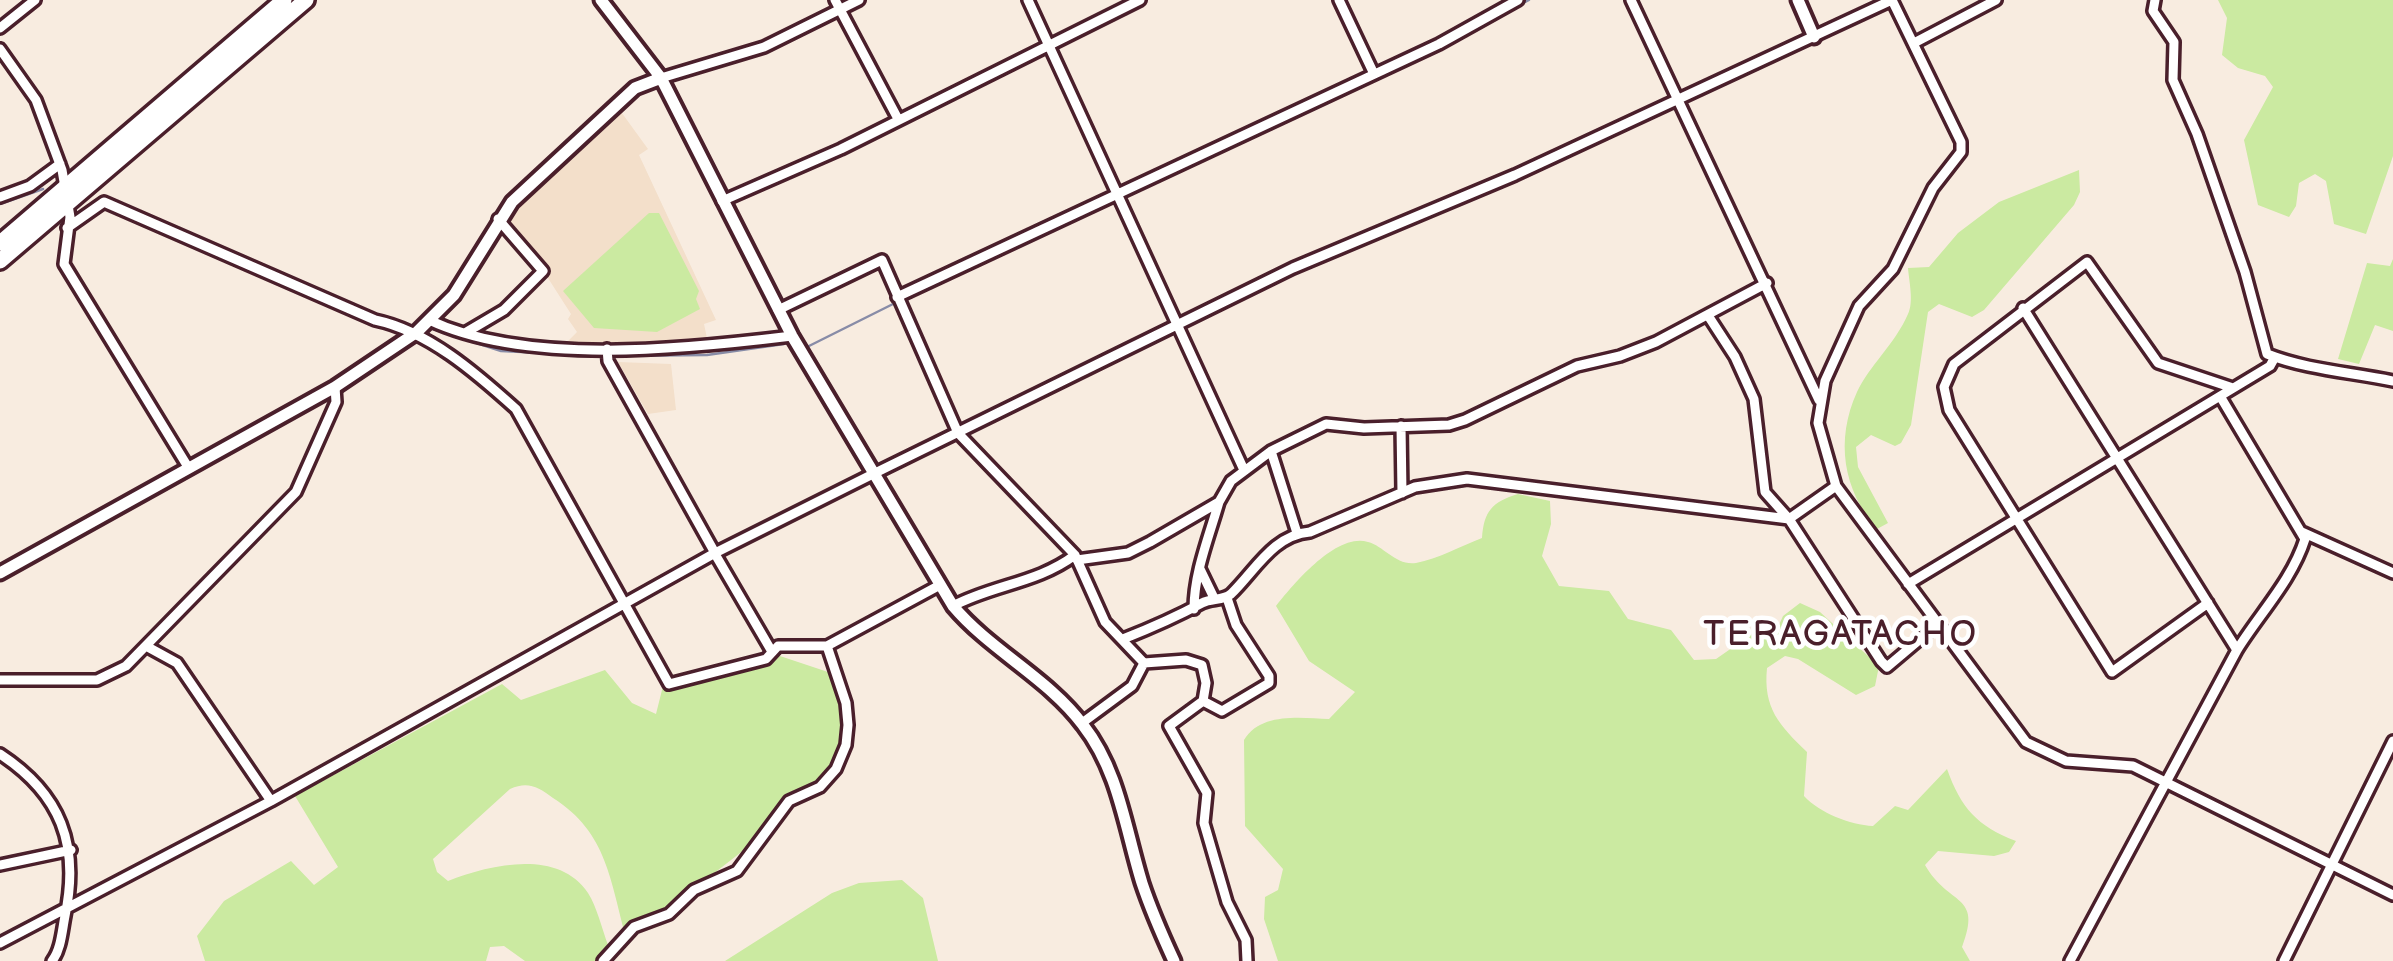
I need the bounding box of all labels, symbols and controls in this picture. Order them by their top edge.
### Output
district label: TERAGATACHO [1703,615,1979,657]

